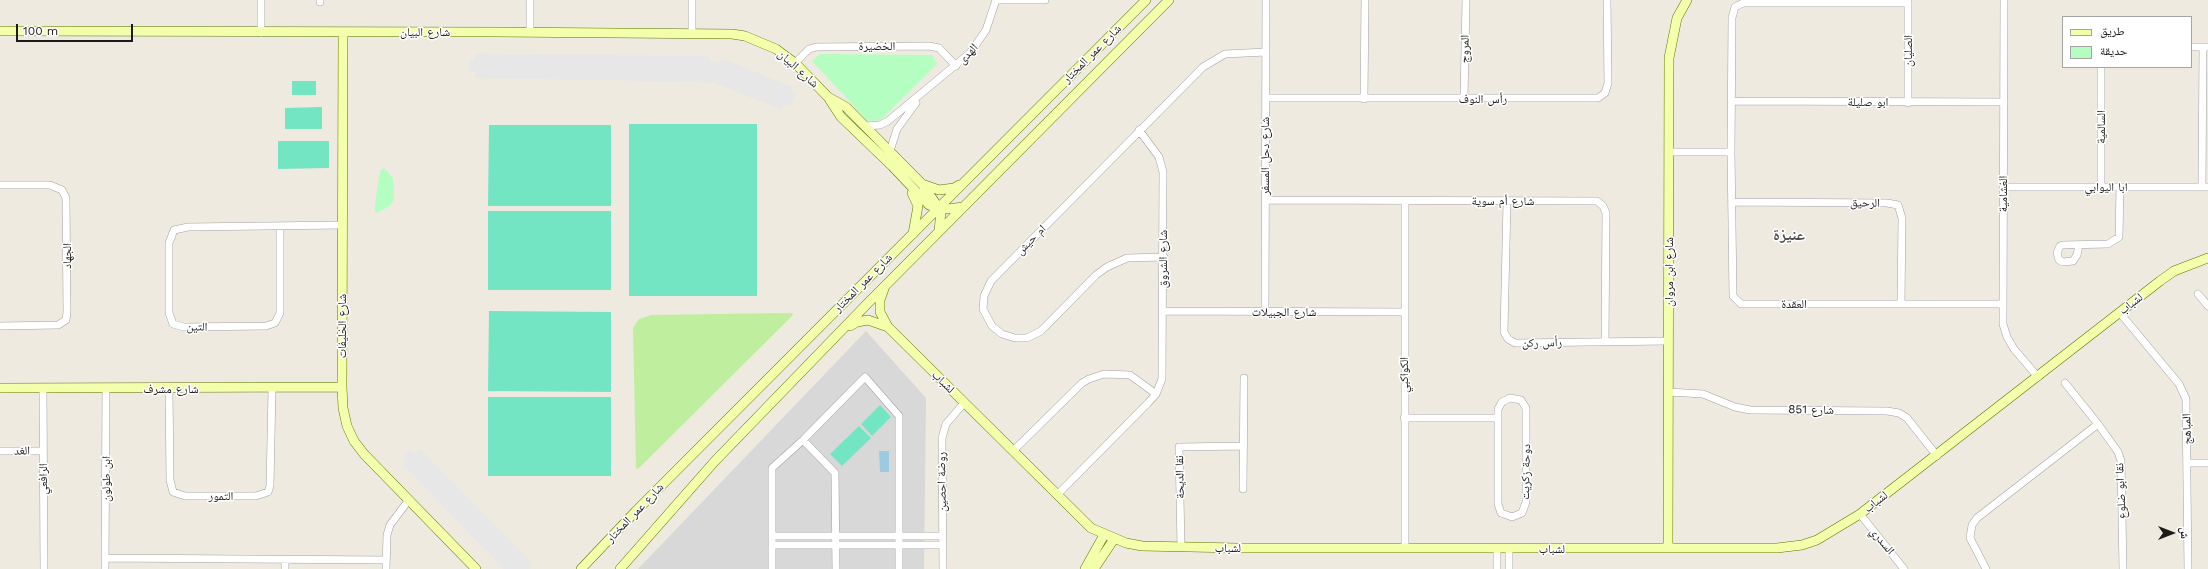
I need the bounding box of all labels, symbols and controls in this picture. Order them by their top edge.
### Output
scale bar [18,16,135,42]
legend [2062,16,2192,68]
street label: شارع عمر المختار [1060,22,1124,86]
text: 100 m [23,24,58,38]
text: طريق [2100,24,2125,38]
street label: شارع البيان [400,25,450,39]
street label: المروج [1458,35,1472,63]
street label: الصليان [1901,35,1915,67]
street label: الخضيرة [859,39,895,53]
street label: الهدى [955,41,981,67]
text: حديقة [2100,44,2128,58]
street label: شارع البيان [775,47,821,91]
street label: رأس النوف [1459,92,1507,106]
street label: ابو صليلة [1848,95,1888,109]
street label: السالمية [2094,110,2108,144]
street label: شارع دحل المسفر [1258,117,1272,195]
street label: الغشامية [1996,176,2010,212]
street label: ابا اليوابي [2084,180,2128,194]
street label: شارع أم سوية [1472,194,1534,208]
street label: الرحيق [1850,196,1880,210]
street label: ام حيش [1013,222,1049,258]
district label: عنيزة [1773,225,1805,245]
street label: شارع الشروق [1156,230,1170,288]
street label: شارع ابن مروان [1662,237,1676,307]
street label: الجهاد [60,243,74,269]
street label: شارع عمر المختار [831,251,895,315]
street label: لشباب [2116,290,2146,318]
street label: شارع الخليفات [335,294,349,358]
street label: العقدة [1781,297,1807,311]
street label: شارع الجبيلات [1252,305,1316,319]
street label: التين [186,320,208,334]
street label: رأس ركن [1522,335,1562,351]
street label: الكواكبي [1397,357,1411,393]
street label: لشباب [929,368,957,396]
street label: شارع مشرف [143,382,199,396]
street label: شارع 851 [1788,402,1834,418]
street label: المباهج [2180,413,2194,445]
street label: الغد [14,444,30,458]
street label: دوحة زكريت [1518,444,1534,500]
street label: روضة احصين [934,452,950,512]
street label: نقا الديحة [1172,455,1188,499]
street label: ابن طولون [99,456,113,502]
street label: الرافعي [36,463,50,495]
street label: نقا ابو ضلوع [2112,463,2130,519]
street label: شارع عمر المختار [603,480,667,546]
street label: لشباب [1861,488,1891,516]
street label: التمور [209,489,233,503]
north arrow [2152,513,2192,553]
street label: السدري [1867,524,1897,558]
text: ش [2178,527,2191,539]
street label: لشباب [1215,541,1241,555]
street label: لشباب [1539,542,1565,556]

